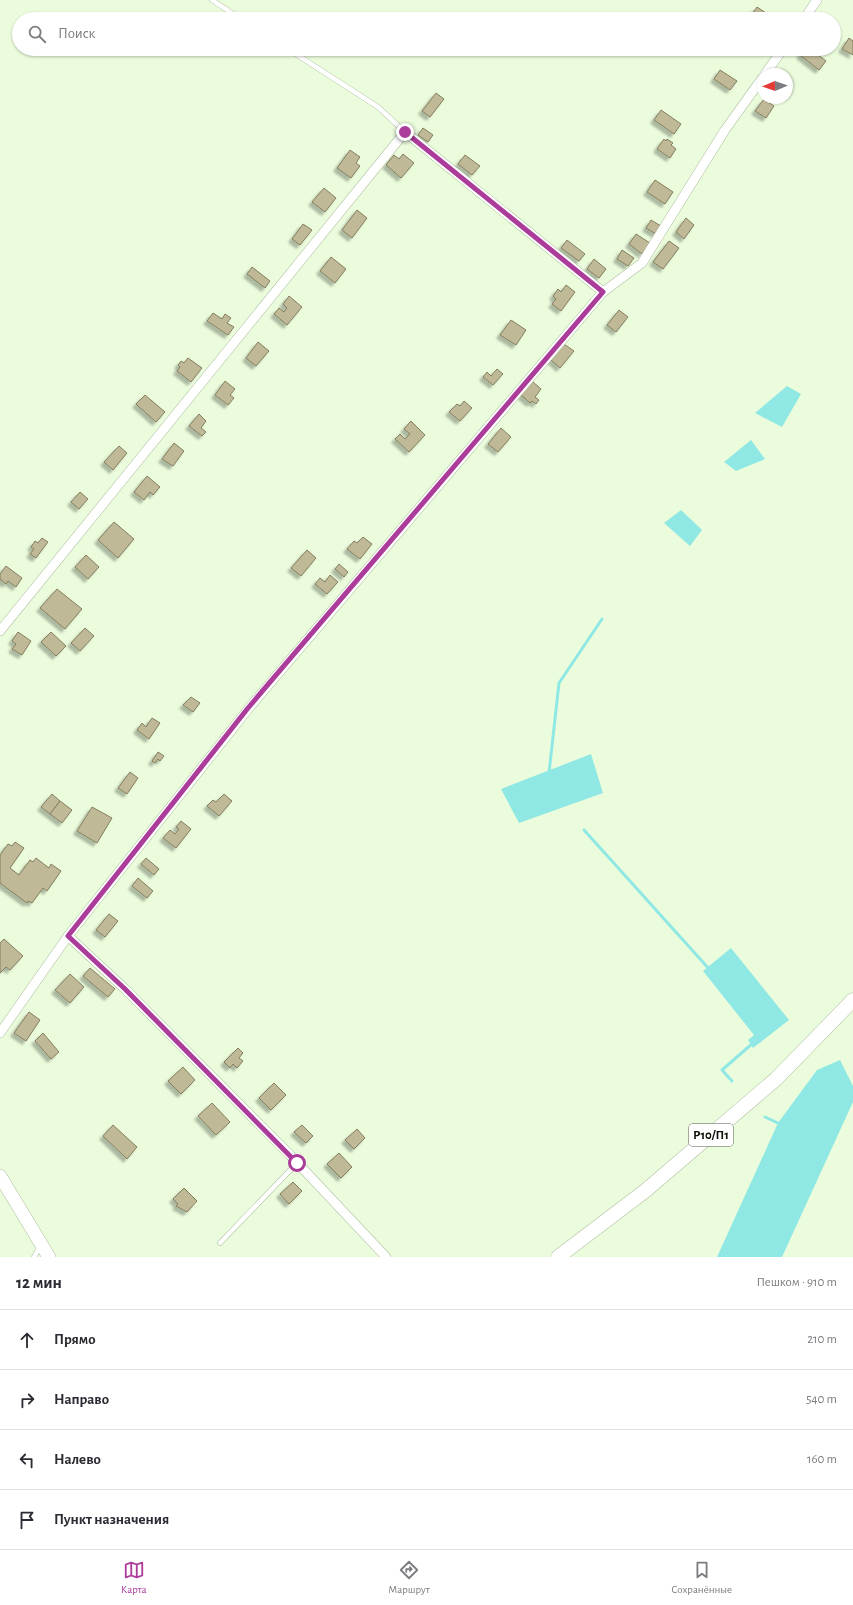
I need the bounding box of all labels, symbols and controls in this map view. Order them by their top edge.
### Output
search box [12,12,841,56]
icon: search [26,23,48,45]
text: Поиск [58,26,96,41]
north arrow [757,68,793,104]
route end [396,123,414,141]
road number: Р10/П1 [689,1124,733,1146]
route start [288,1154,306,1172]
text: 12 мин [16,1274,62,1291]
text: Пешком · 910 m [756,1276,837,1289]
icon: ahead [16,1329,38,1351]
text: Прямо [54,1332,96,1347]
text: 210 m [807,1333,837,1346]
icon: right [16,1389,38,1411]
text: Направо [54,1392,109,1407]
text: 540 m [806,1393,837,1406]
icon: left [16,1449,38,1471]
text: Налево [54,1452,101,1467]
text: 160 m [807,1453,837,1466]
icon: arrive [16,1509,38,1531]
text: Пункт назначения [54,1512,169,1527]
tab: Карта [121,1559,147,1596]
tab: Маршрут [388,1559,430,1596]
tab: Сохранённые [671,1559,732,1596]

